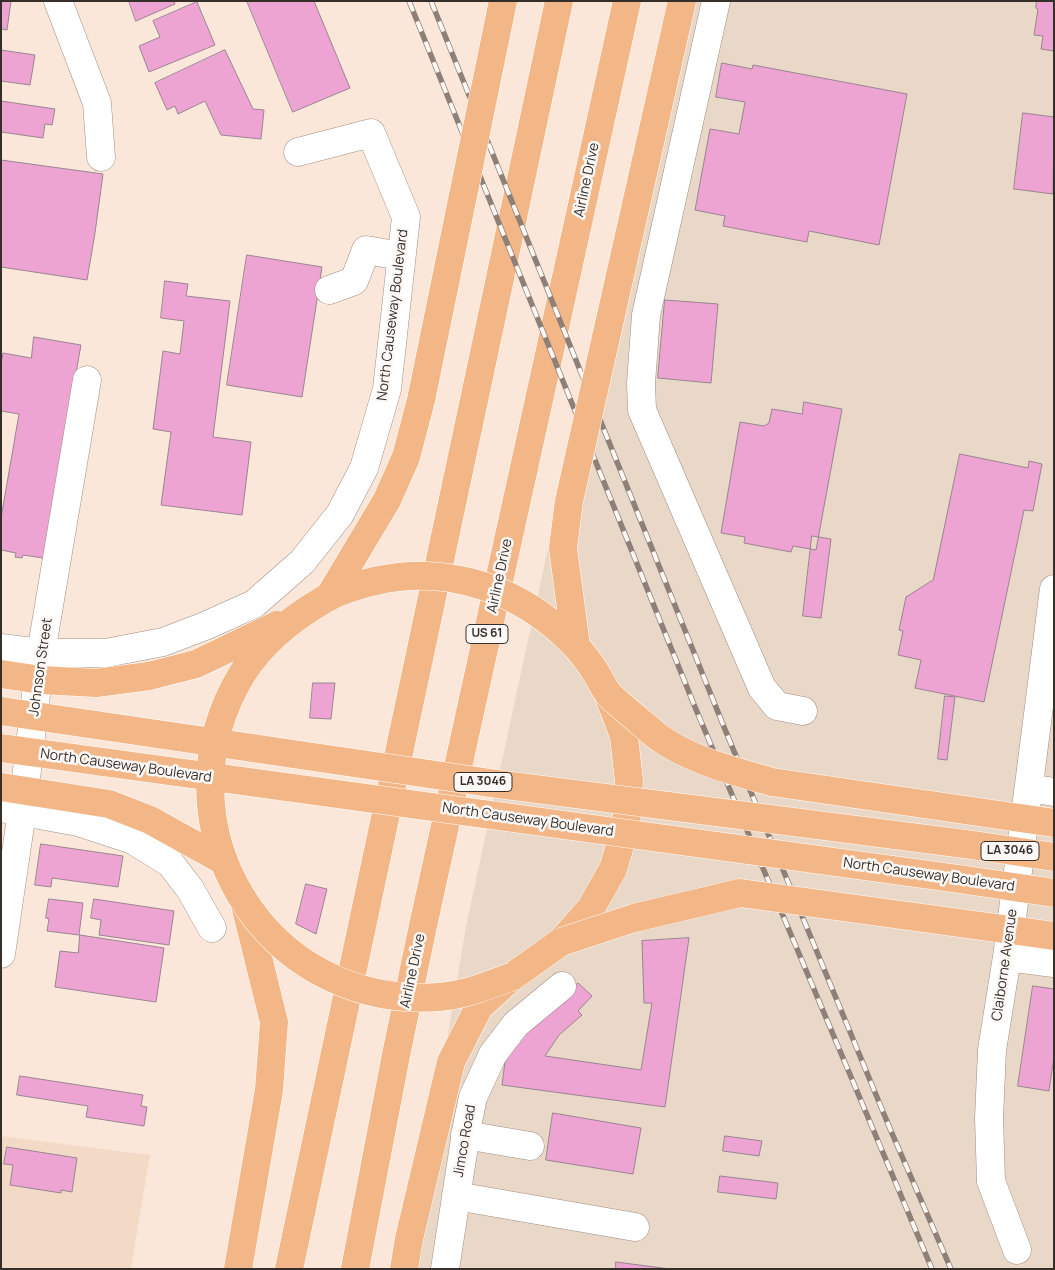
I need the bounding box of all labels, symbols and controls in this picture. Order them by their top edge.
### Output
street label: Airline Drive [571,141,603,219]
street label: North Causeway Boulevard [374,228,412,402]
street label: Airline Drive [484,537,516,615]
street label: Johnson Street [26,617,56,717]
road number: US 61 [466,624,508,644]
street label: North Causeway Boulevard [39,746,213,786]
road number: LA 3046 [454,772,512,792]
street label: North Causeway Boulevard [441,800,615,840]
road number: LA 3046 [981,841,1039,860]
street label: North Causeway Boulevard [842,855,1016,895]
street label: Claiborne Avenue [989,908,1021,1022]
street label: Airline Drive [397,932,429,1010]
street label: Jimco Road [450,1103,480,1179]

